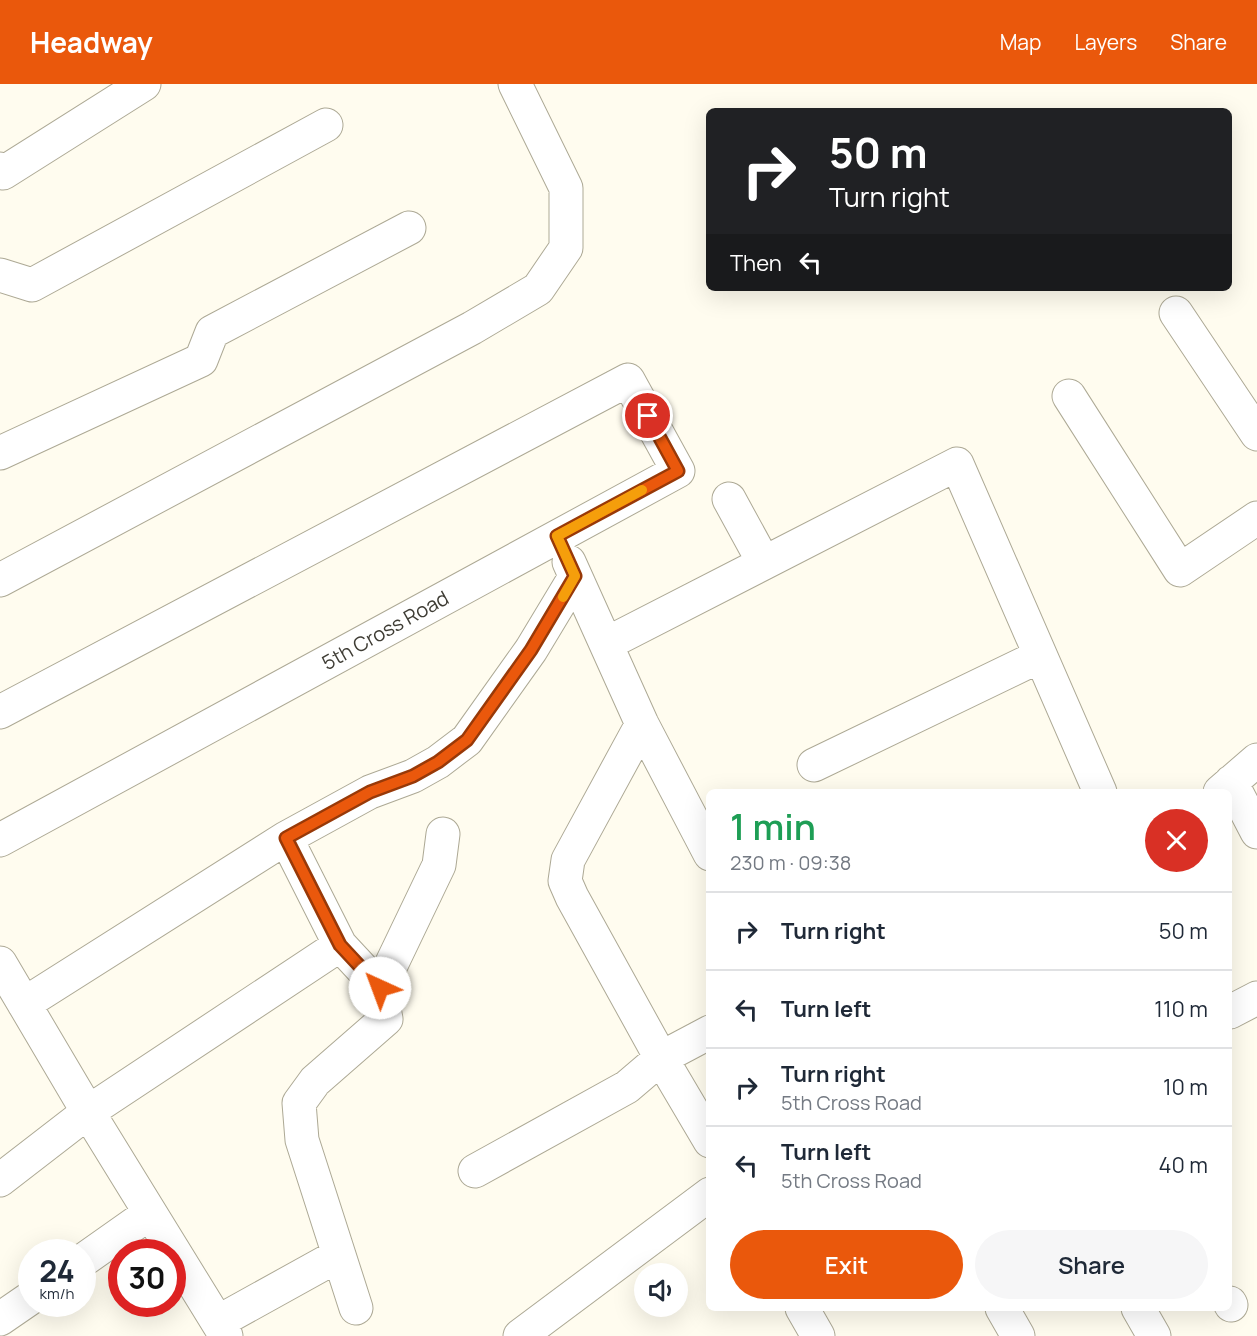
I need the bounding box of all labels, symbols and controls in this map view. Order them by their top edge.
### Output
text: Headway [30,23,153,61]
text: Map [1000,28,1041,56]
text: Layers [1074,28,1137,56]
text: Share [1170,28,1227,56]
text: 50 m [829,123,927,181]
icon: right [730,132,808,210]
text: Turn right [829,178,950,215]
icon: left [794,246,827,279]
text: Then [730,248,782,278]
pin [622,390,673,441]
icon: arrive [631,399,664,432]
street label: 5th Cross Road [317,584,453,676]
text: 1 min [730,802,816,851]
button: close [1145,809,1208,872]
text: 230 m · 09:38 [730,849,851,876]
icon: right [730,915,763,948]
text: Turn right [781,916,886,946]
text: 50 m [1159,916,1208,946]
position arrow [348,956,412,1020]
icon: left [730,993,763,1026]
text: Turn left [781,994,871,1024]
text: 110 m [1154,994,1208,1024]
text: Turn right [781,1059,886,1089]
icon: right [730,1071,763,1104]
text: 10 m [1163,1072,1208,1102]
text: 5th Cross Road [781,1089,922,1116]
text: Turn left [781,1137,871,1167]
icon: left [730,1149,763,1182]
text: 40 m [1159,1150,1208,1180]
text: 5th Cross Road [781,1167,922,1194]
button: Exit [730,1230,963,1299]
button: Share [975,1230,1208,1299]
speed limit sign: 30 [108,1239,186,1317]
text: 24 [39,1250,75,1291]
map controls [634,1263,688,1317]
button: sound [634,1263,688,1317]
text: km/h [40,1283,74,1304]

